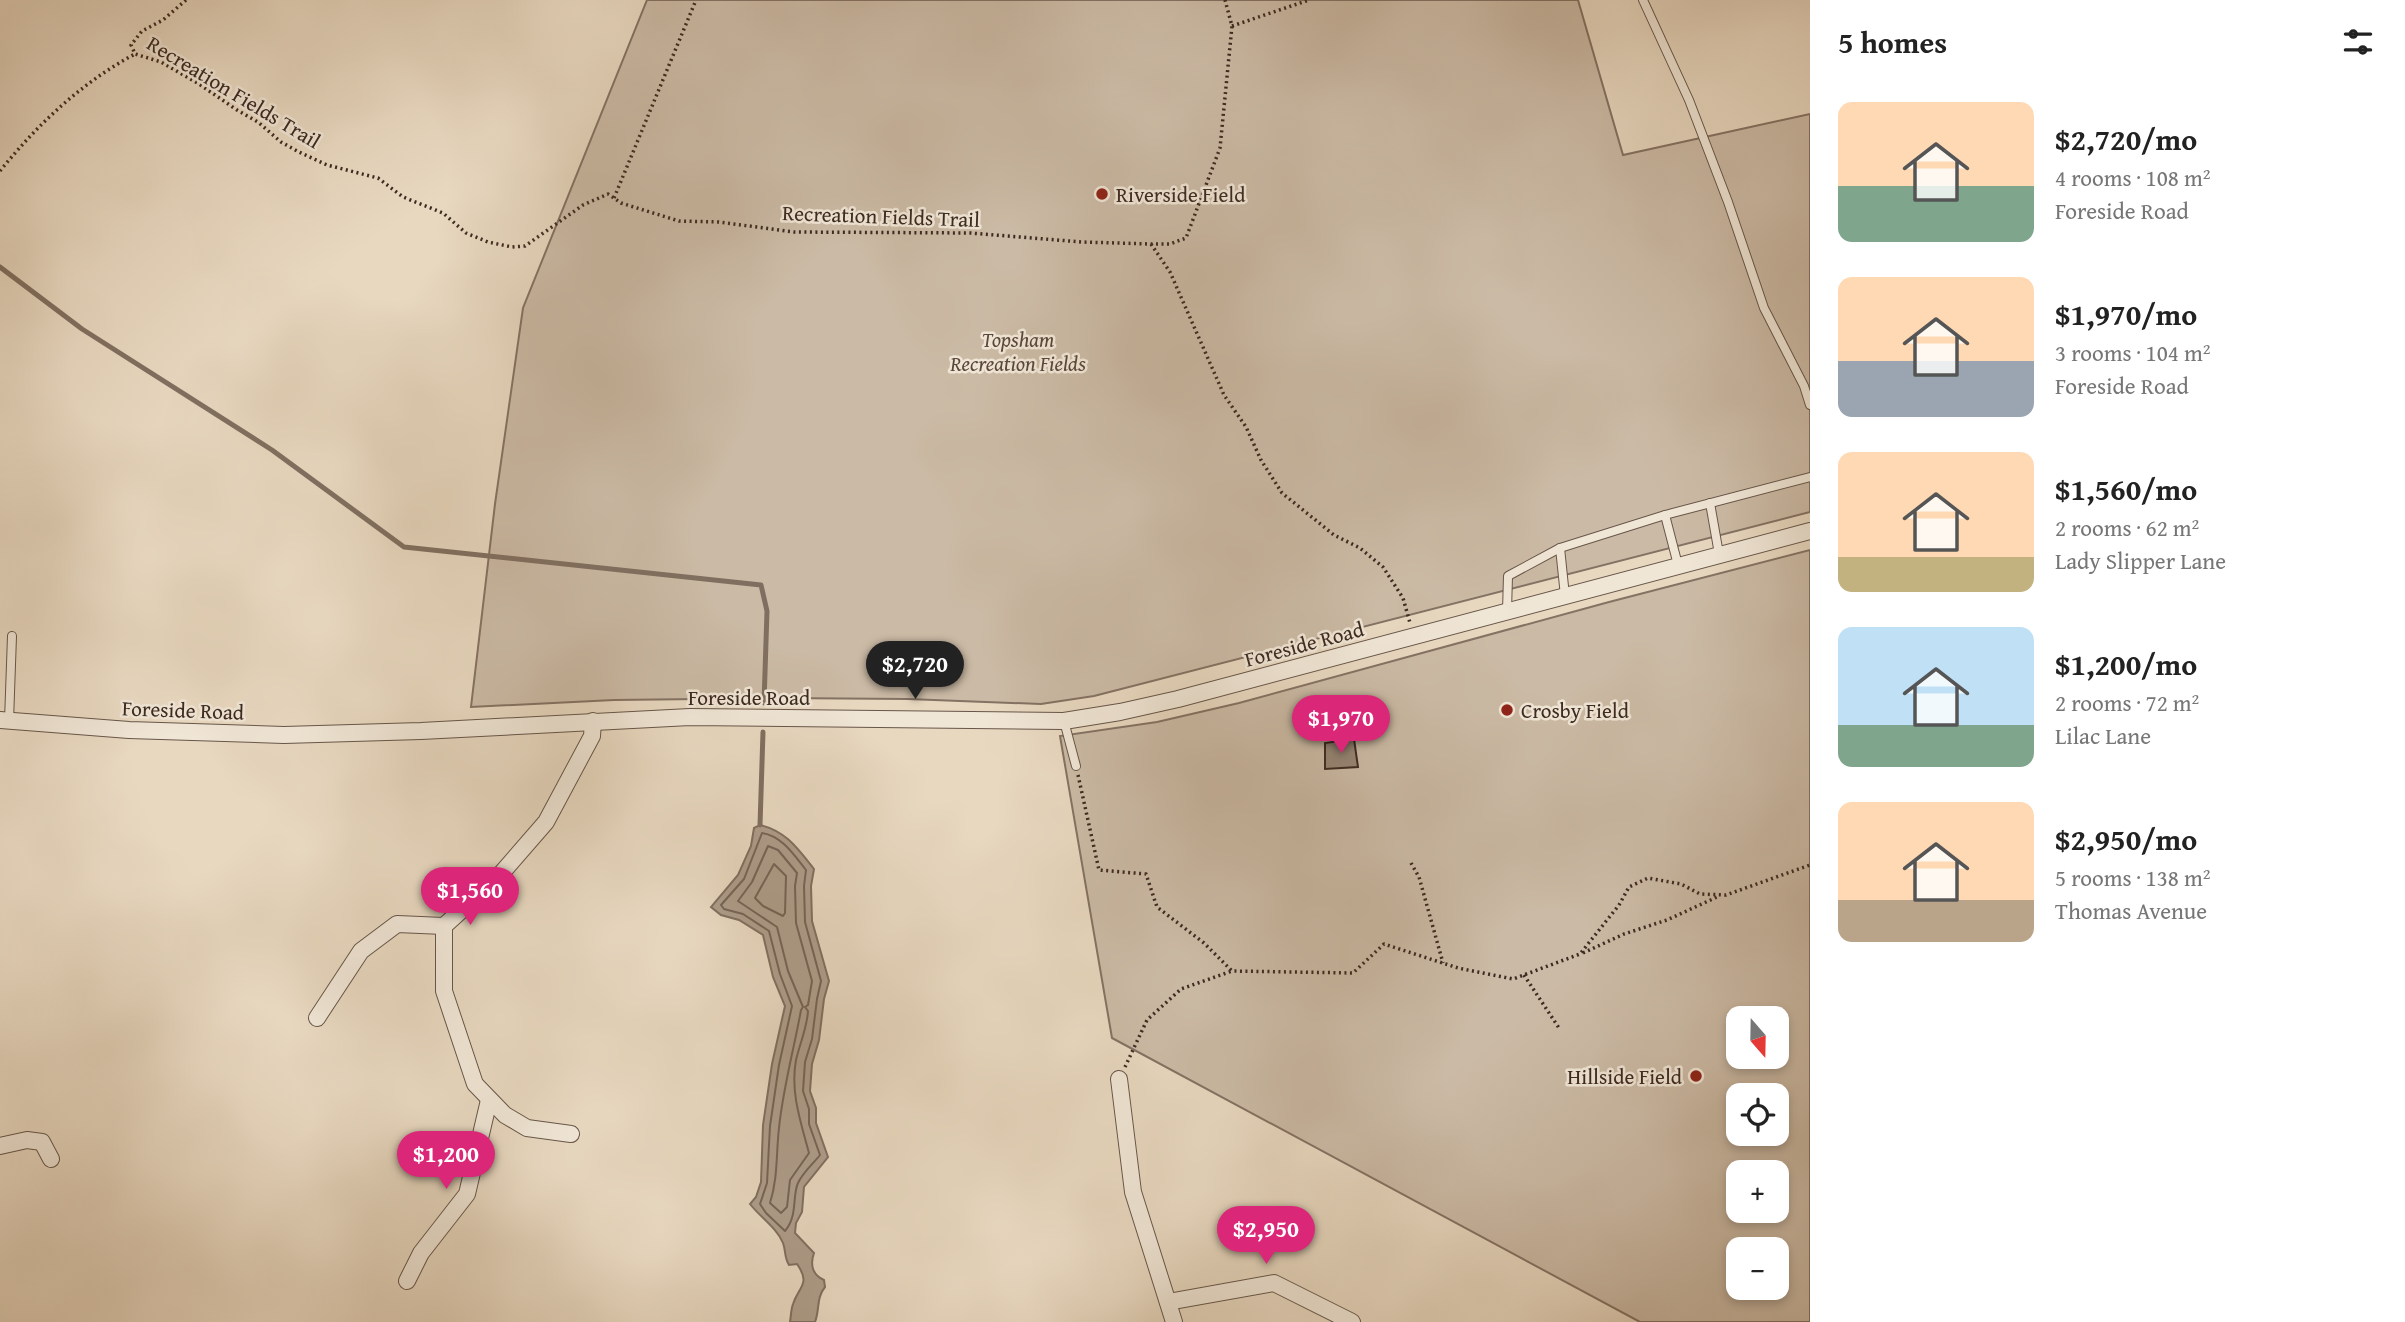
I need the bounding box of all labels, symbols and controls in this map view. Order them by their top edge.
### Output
text: 5 homes [1838,20,1947,64]
icon: filters [2339,23,2377,61]
street label: Recreation Fields Trail [141,28,327,156]
text: $2,720/mo [2055,117,2197,161]
icon: home [1894,130,1978,214]
text: 4 rooms · 108 m² [2055,161,2210,194]
place label: Riverside Field [1116,179,1246,210]
marker: Riverside Field [1094,186,1110,202]
text: Foreside Road [2055,194,2189,227]
street label: Recreation Fields Trail [782,197,980,235]
text: $1,970/mo [2055,292,2197,336]
icon: home [1894,305,1978,389]
park label: Topsham Recreation Fields [949,324,1086,379]
text: 3 rooms · 104 m² [2055,336,2210,369]
text: Foreside Road [2055,369,2189,402]
text: $1,560/mo [2055,467,2197,511]
icon: home [1894,480,1978,564]
text: 2 rooms · 62 m² [2055,511,2199,544]
text: Lady Slipper Lane [2055,544,2226,577]
street label: Foreside Road [1241,613,1368,675]
pin: $2,720 [858,642,972,701]
text: $1,200/mo [2055,642,2197,686]
text: $2,720 [882,647,948,680]
icon: home [1894,655,1978,739]
street label: Foreside Road [688,682,811,713]
text: 2 rooms · 72 m² [2055,686,2199,719]
street label: Foreside Road [121,692,245,728]
place label: Crosby Field [1521,695,1630,726]
pin: $1,970 [1284,696,1398,755]
text: $1,970 [1308,701,1374,734]
marker: Crosby Field [1499,702,1515,718]
text: Lilac Lane [2055,719,2151,752]
text: $2,950/mo [2055,817,2197,861]
icon: home [1894,830,1978,914]
text: 5 rooms · 138 m² [2055,861,2210,894]
pin: $1,560 [413,867,527,927]
text: $1,560 [437,873,503,906]
text: Thomas Avenue [2055,894,2207,927]
north arrow [1726,1006,1788,1069]
map controls [1726,1006,1789,1300]
place label: Hillside Field [1567,1061,1683,1092]
marker: Hillside Field [1688,1068,1704,1084]
button: locate [1726,1083,1789,1146]
pin: $1,200 [389,1132,503,1191]
text: $1,200 [413,1137,479,1170]
button: + [1726,1160,1789,1223]
pin: $2,950 [1209,1206,1323,1266]
text: $2,950 [1233,1212,1299,1245]
button: − [1726,1237,1789,1300]

